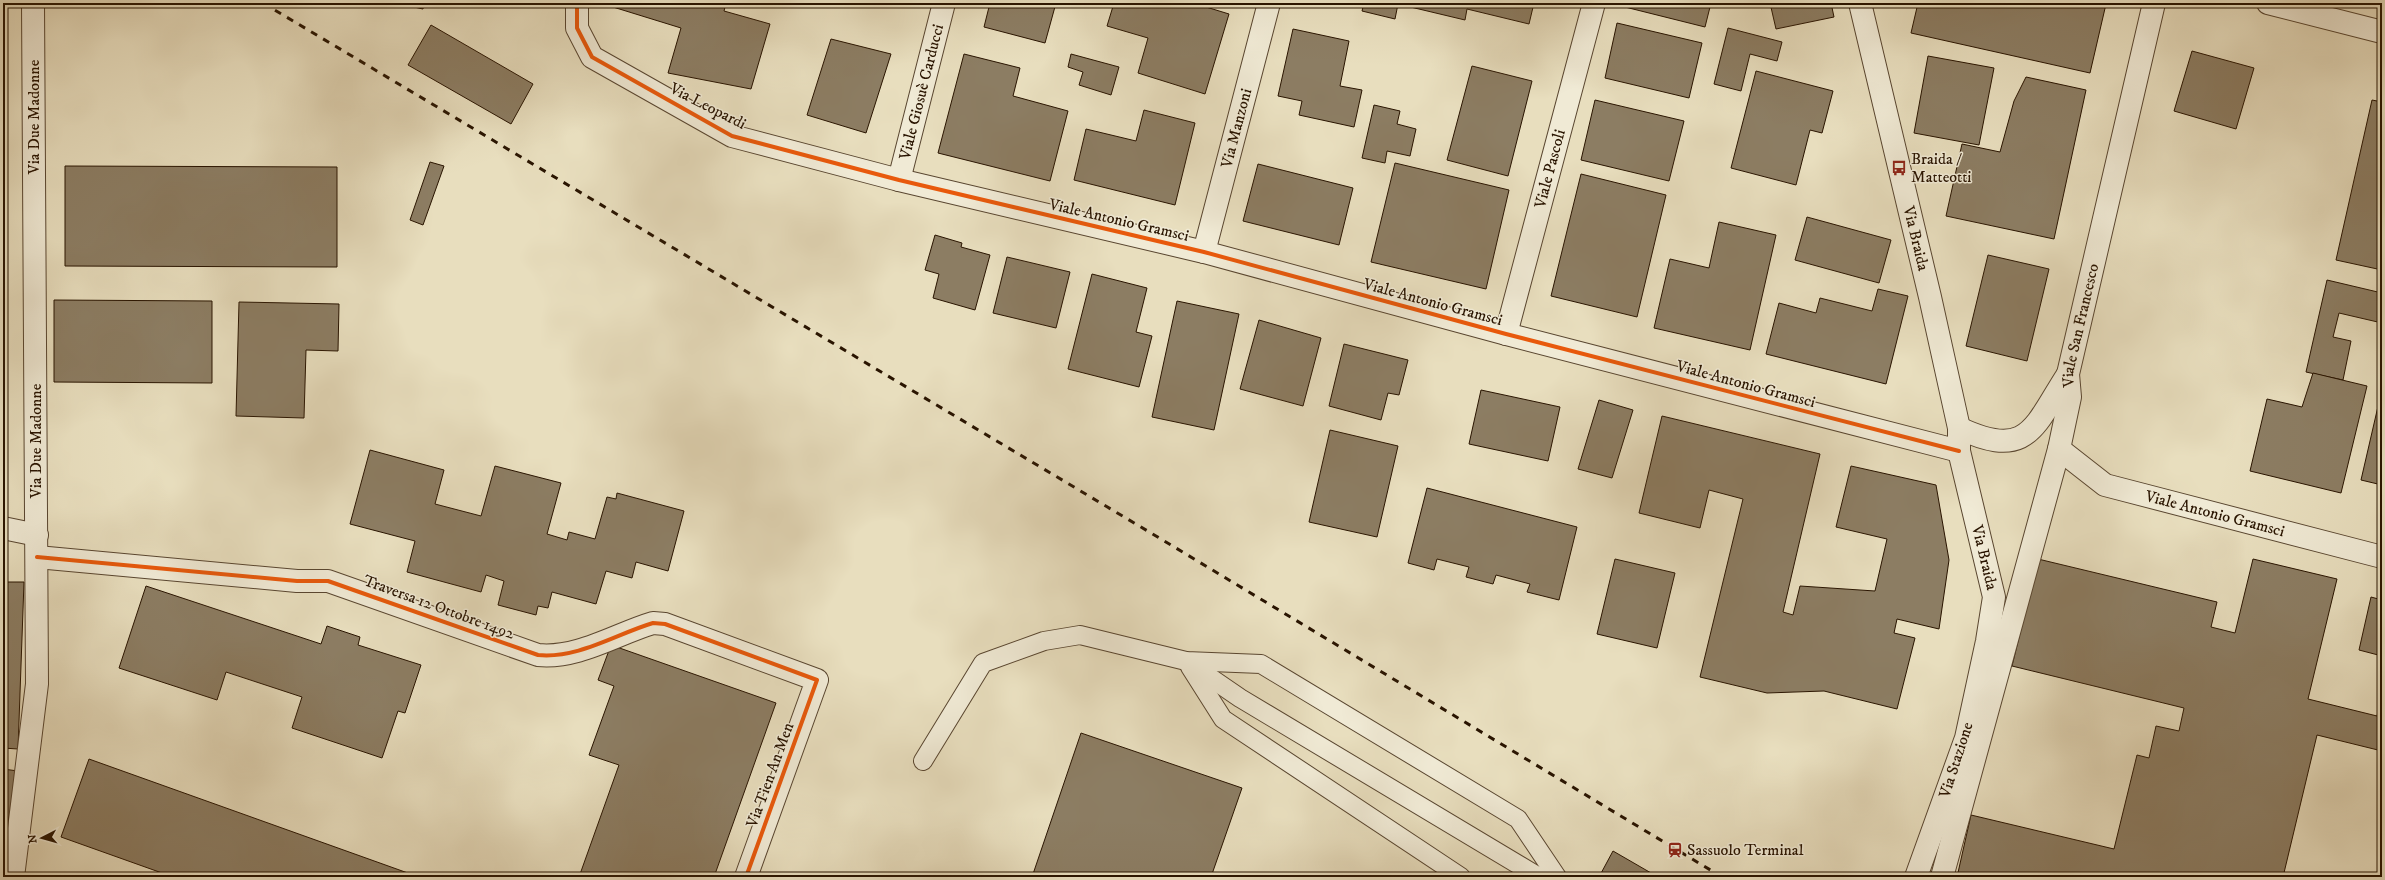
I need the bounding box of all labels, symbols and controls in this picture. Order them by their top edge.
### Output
street label: Viale Giosuè Carducci [894,22,948,163]
street label: Via Due Madonne [24,59,44,175]
street label: Via Leopardi [666,78,750,134]
street label: Via Manzoni [1216,86,1256,171]
street label: Viale Pascoli [1530,127,1570,211]
place label: Braida / Matteotti [1911,149,1971,187]
bus stop icon: Braida / Matteotti [1890,159,1908,177]
street label: Viale Antonio Gramsci [1046,194,1191,246]
street label: Via Braida [1898,203,1933,273]
street label: Viale San Francesco [2058,261,2103,389]
street label: Viale Antonio Gramsci [1360,274,1505,330]
street label: Viale Antonio Gramsci [1673,356,1818,412]
street label: Via Due Madonne [26,383,46,499]
street label: Viale Antonio Gramsci [2142,486,2287,541]
street label: Via Braida [1967,522,2002,592]
street label: Traversa 12 Ottobre 1492 [361,570,517,644]
street label: Via Tien An Men [741,719,798,831]
street label: Via Stazione [1934,719,1978,801]
north arrow [22,818,62,858]
text: N [26,834,40,844]
place label: Sassuolo Terminal [1687,840,1804,860]
station icon: Sassuolo Terminal [1666,841,1684,859]

